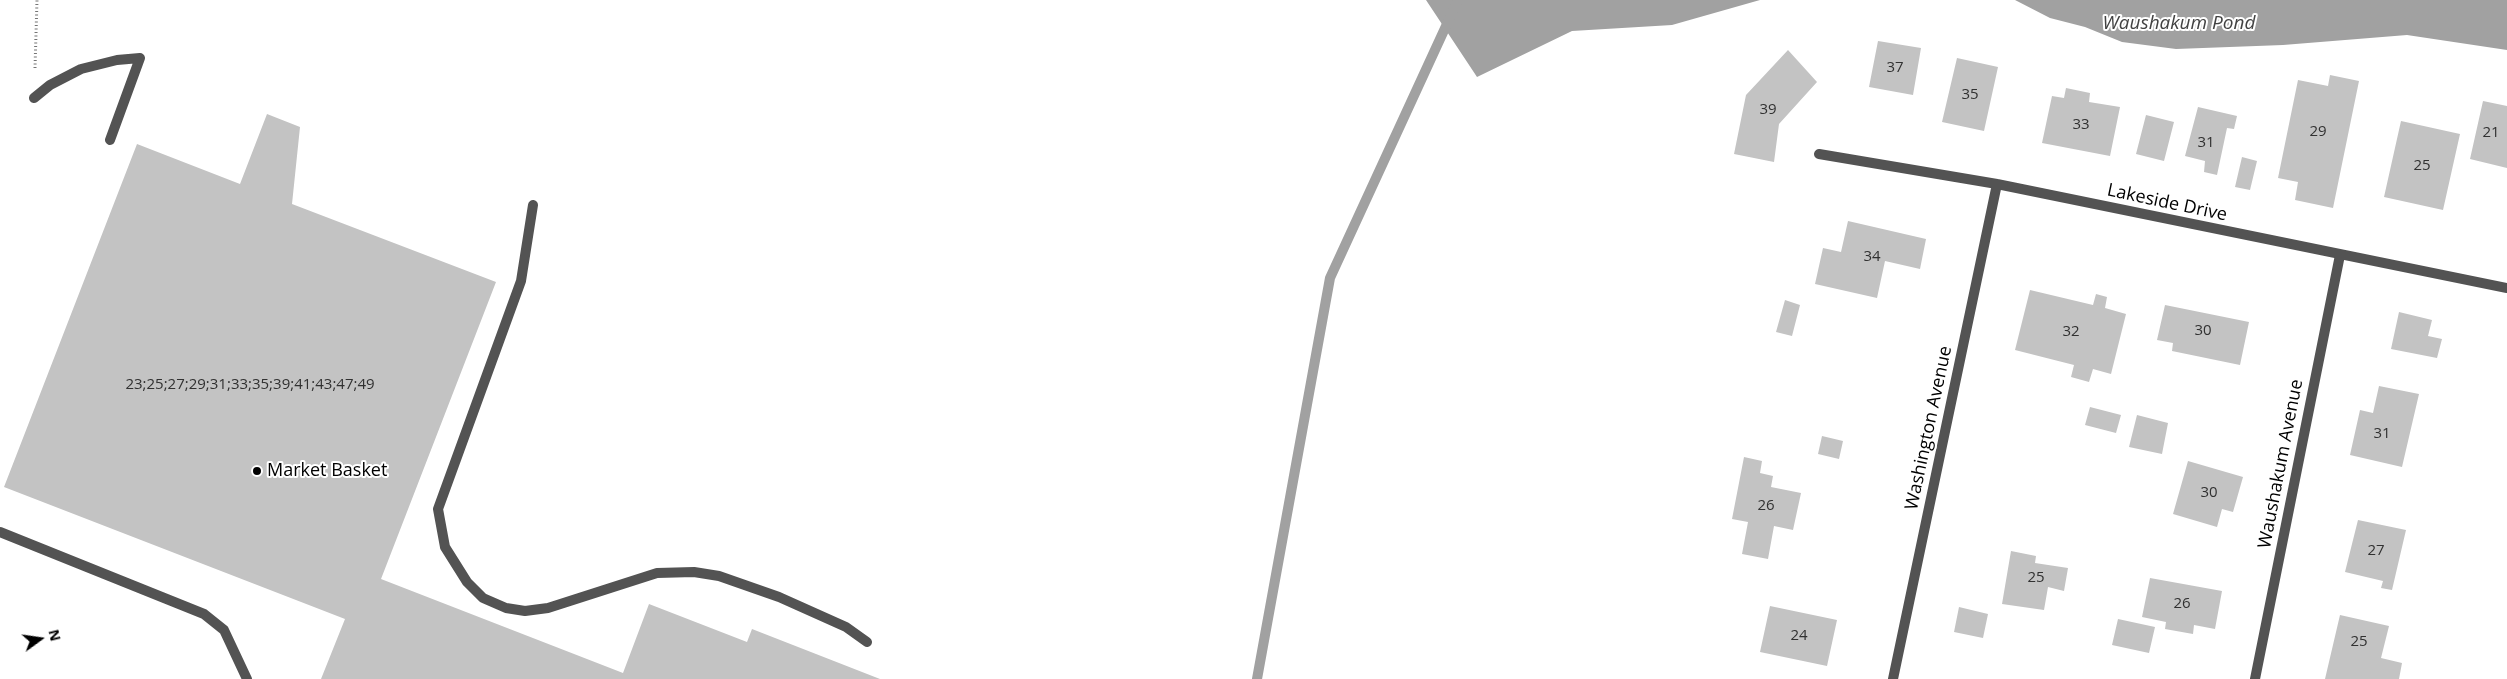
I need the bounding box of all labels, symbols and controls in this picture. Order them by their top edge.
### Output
water label: Waushakum Pond [2103,13,2255,35]
house number: 37 [1886,59,1904,77]
house number: 35 [1961,86,1979,104]
house number: 39 [1759,101,1777,119]
house number: 33 [2072,116,2090,134]
house number: 29 [2309,123,2327,141]
house number: 21 [2482,124,2500,142]
house number: 31 [2197,134,2215,152]
house number: 25 [2413,157,2431,175]
street label: Lakeside Drive [2105,180,2229,226]
house number: 34 [1863,248,1881,266]
house number: 30 [2194,322,2212,340]
house number: 32 [2062,323,2080,341]
street label: Washington Avenue [1901,344,1957,512]
house number: 23;25;27;29;31;33;35;39;41;43;47;49 [125,376,375,394]
street label: Waushakum Avenue [2254,378,2308,550]
house number: 31 [2373,425,2391,443]
place label: Market Basket [267,460,387,482]
marker: Market Basket [251,465,263,477]
house number: 30 [2200,484,2218,502]
house number: 26 [1757,497,1775,515]
house number: 27 [2367,542,2385,560]
house number: 25 [2027,569,2045,587]
house number: 26 [2173,595,2191,613]
north arrow [15,614,65,664]
text: N [44,627,66,643]
house number: 24 [1790,627,1808,645]
house number: 25 [2350,633,2368,651]

